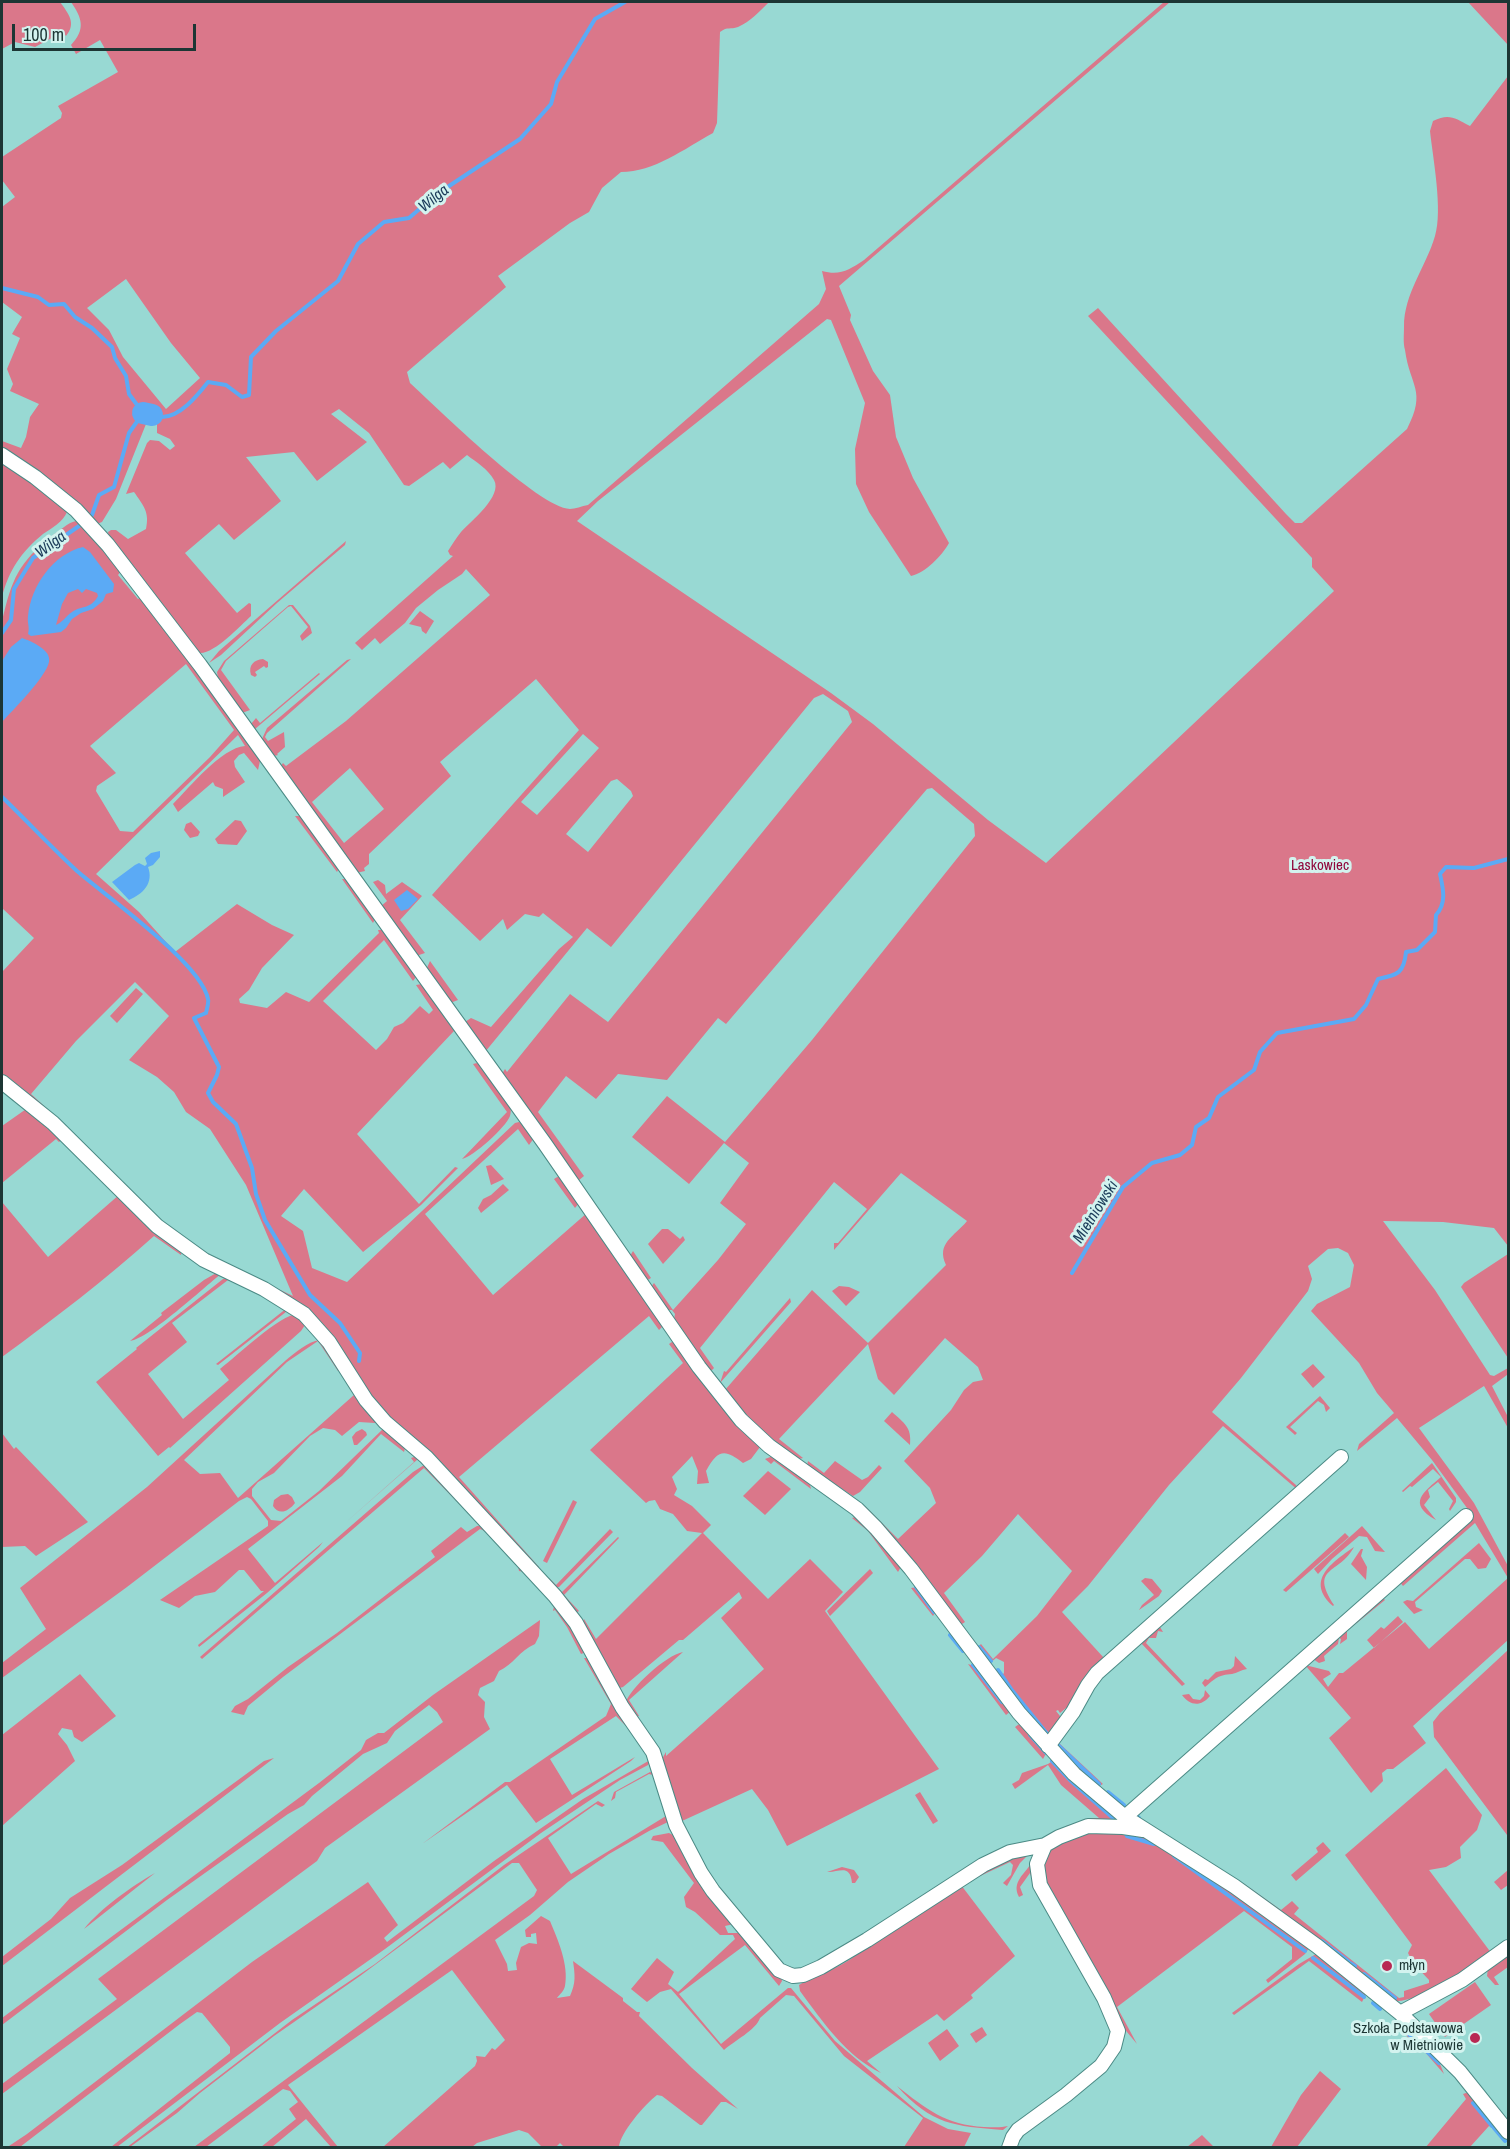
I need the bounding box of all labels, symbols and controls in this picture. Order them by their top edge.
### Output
scale bar [15,12,200,50]
text: 100 m [23,22,64,47]
water label: Wilga [415,181,453,217]
water label: Wilga [32,527,70,563]
park label: Laskowiec [1291,857,1349,875]
water label: Mietniowski [1069,1177,1123,1247]
place label: młyn [1399,1957,1425,1975]
marker: młyn [1380,1959,1394,1973]
place label: Szkoła Podstawowa w Mietniowie [1353,2020,1463,2055]
marker: Szkoła Podstawowa w Mietniowie [1468,2031,1482,2045]

